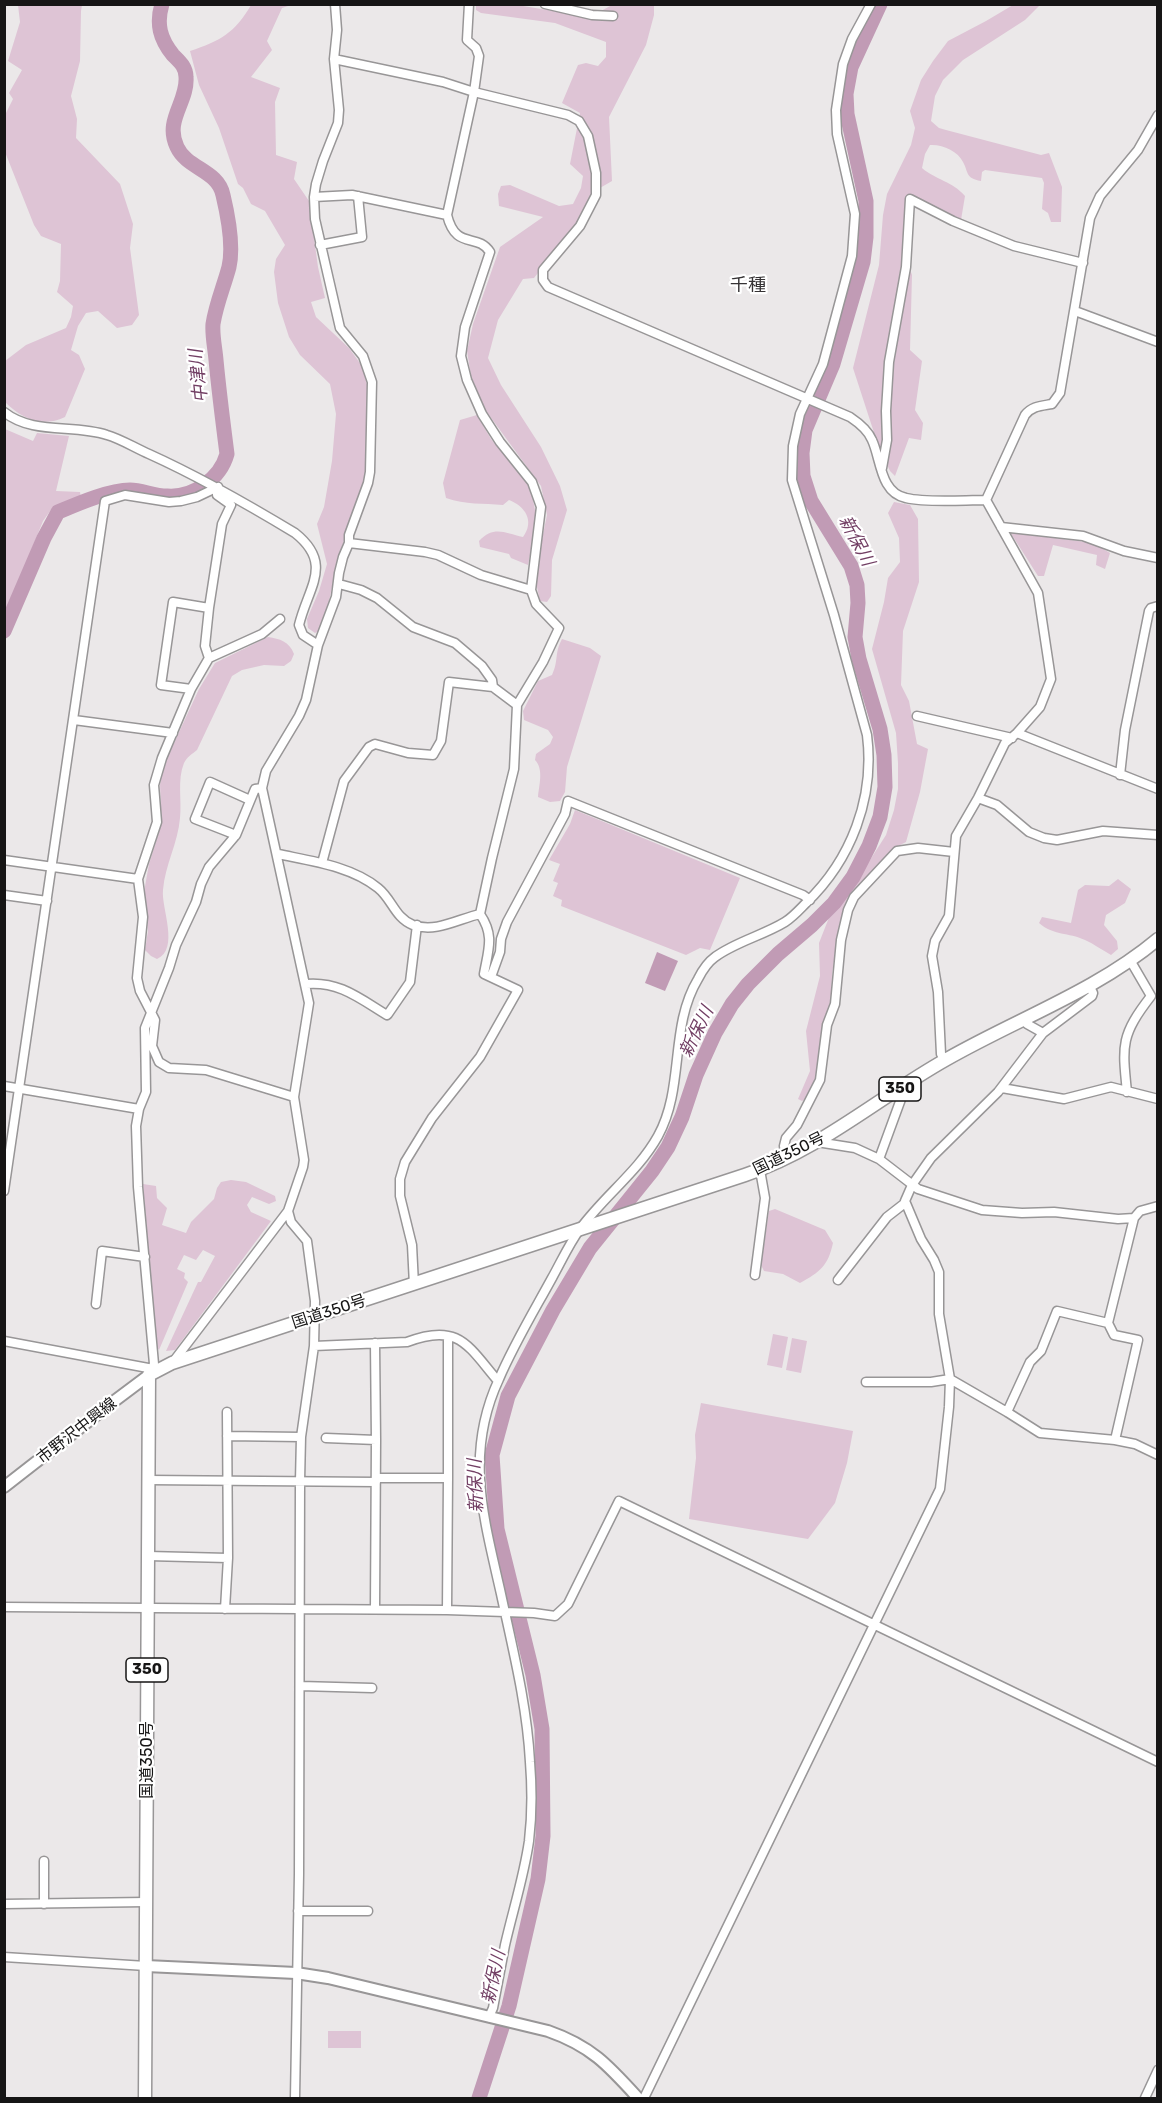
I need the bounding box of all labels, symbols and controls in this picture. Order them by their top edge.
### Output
district label: 千種 [730,275,766,297]
water label: 中津川 [185,348,213,404]
water label: 新保川 [834,512,878,570]
water label: 新保川 [675,1003,719,1061]
road number: 350 [879,1077,921,1101]
street label: 国道350号 [750,1128,828,1180]
street label: 国道350号 [289,1291,369,1333]
street label: 市野沢中興線 [33,1394,121,1468]
water label: 新保川 [464,1459,488,1513]
road number: 350 [126,1658,168,1682]
street label: 国道350号 [137,1721,157,1799]
water label: 新保川 [478,1948,510,2006]

